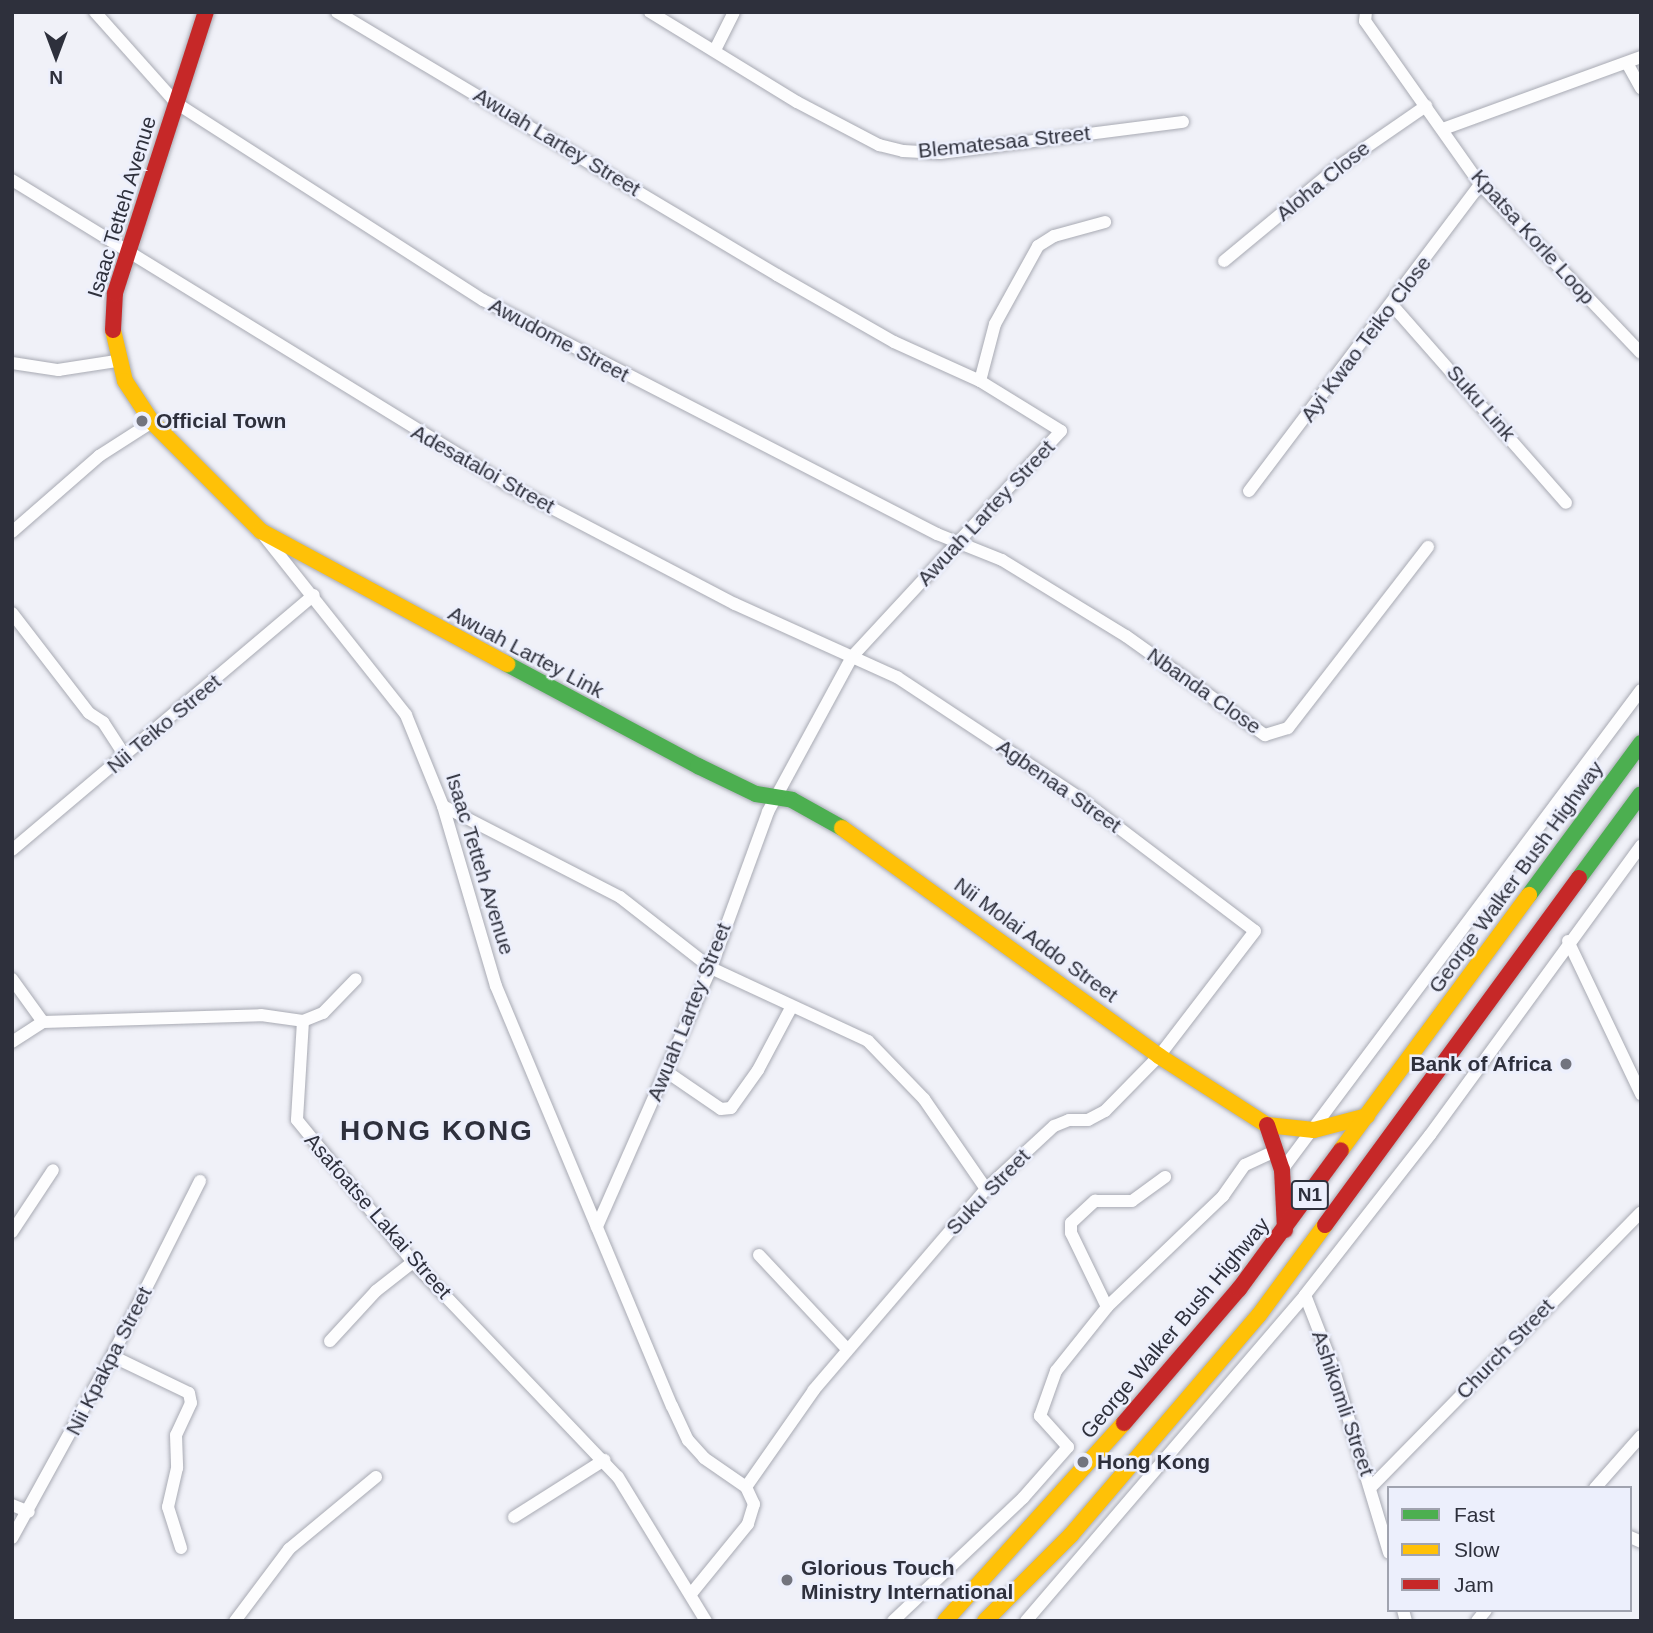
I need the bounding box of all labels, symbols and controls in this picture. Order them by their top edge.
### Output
north arrow [21,21,91,91]
text: N [49,67,63,88]
street label: Awuah Lartey Street [469,82,645,202]
street label: Isaac Tetteh Avenue [82,113,162,301]
street label: Blematesaa Street [917,120,1091,164]
street label: Aloha Close [1271,136,1375,226]
street label: Kpatsa Korle Loop [1466,164,1600,310]
street label: Ayi Kwao Teiko Close [1295,251,1437,427]
street label: Awudome Street [485,293,633,387]
street label: Suku Link [1441,360,1521,446]
place label: Official Town [156,408,286,434]
marker: Official Town [134,413,150,429]
street label: Adesataloi Street [407,419,559,519]
street label: Awuah Lartey Street [912,435,1060,591]
street label: Awuah Lartey Link [444,600,608,704]
street label: Nbanda Close [1142,643,1266,739]
street label: Nii Teiko Street [102,669,226,779]
street label: Agbenaa Street [992,734,1126,838]
street label: George Walker Bush Highway [1423,756,1609,998]
street label: Isaac Tetteh Avenue [440,770,520,958]
street label: Nii Molai Addo Street [949,872,1123,1008]
street label: Awuah Lartey Street [642,919,736,1105]
place label: Bank of Africa [1410,1051,1552,1077]
marker: Bank of Africa [1558,1056,1574,1072]
district label: HONG KONG [341,1114,533,1148]
street label: Asafoatse Lakai Street [299,1128,457,1304]
street label: Suku Street [941,1144,1035,1240]
road number: N1 [1291,1180,1329,1210]
street label: George Walker Bush Highway [1075,1212,1275,1444]
street label: Nii Kpakpa Street [61,1282,157,1440]
street label: Church Street [1451,1294,1559,1404]
street label: Ashikomli Street [1306,1327,1380,1479]
place label: Hong Kong [1097,1449,1210,1475]
marker: Hong Kong [1075,1454,1091,1470]
legend [1387,1486,1632,1612]
text: Fast [1454,1503,1495,1526]
text: Slow [1454,1538,1500,1561]
place label: Glorious Touch Ministry International [801,1555,1013,1605]
marker: Glorious Touch Ministry International [779,1572,795,1588]
text: Jam [1454,1573,1494,1596]

